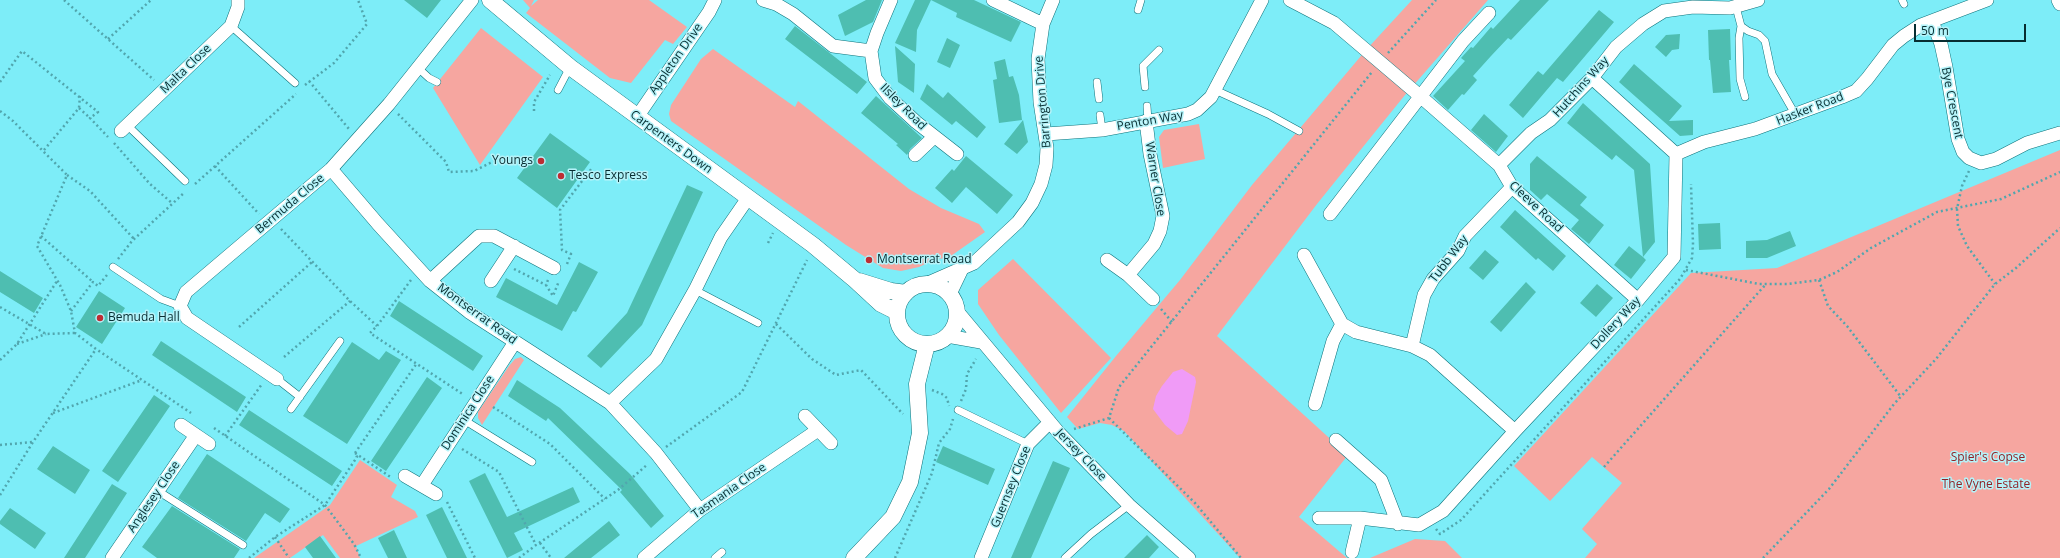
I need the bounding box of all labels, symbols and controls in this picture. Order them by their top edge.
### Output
scale bar [1916,16,2028,42]
street label: Appleton Drive [646,21,706,97]
text: 50 m [1921,22,1949,39]
street label: Malta Close [158,41,214,97]
street label: Hutchins Way [1550,54,1612,120]
street label: Barrington Drive [1032,55,1054,149]
street label: Bye Crescent [1938,66,1966,140]
street label: Ilsley Road [877,81,929,133]
street label: Hasker Road [1774,90,1846,128]
street label: Carpenters Down [627,107,715,177]
street label: Penton Way [1116,108,1184,134]
street label: Warner Close [1142,141,1168,217]
place label: Youngs [492,154,533,168]
marker: Youngs [536,156,546,166]
place label: Tesco Express [569,169,648,183]
street label: Bermuda Close [253,171,327,237]
marker: Tesco Express [556,171,566,181]
street label: Cleeve Road [1506,178,1566,236]
street label: Tubb Way [1427,232,1471,286]
place label: Montserrat Road [877,253,972,267]
marker: Montserrat Road [864,255,874,265]
street label: Montserrat Road [434,280,520,348]
street label: Dollery Way [1588,294,1644,352]
place label: Bemuda Hall [108,311,180,325]
marker: Bemuda Hall [95,313,105,323]
street label: Dominica Close [438,373,498,453]
street label: Jersey Close [1053,426,1109,484]
street label: Guernsey Close [988,444,1034,530]
park label: Spier's Copse [1951,451,2025,465]
street label: Anglesey Close [125,459,183,535]
street label: Tasmania Close [689,460,769,522]
park label: The Vyne Estate [1942,478,2030,492]

